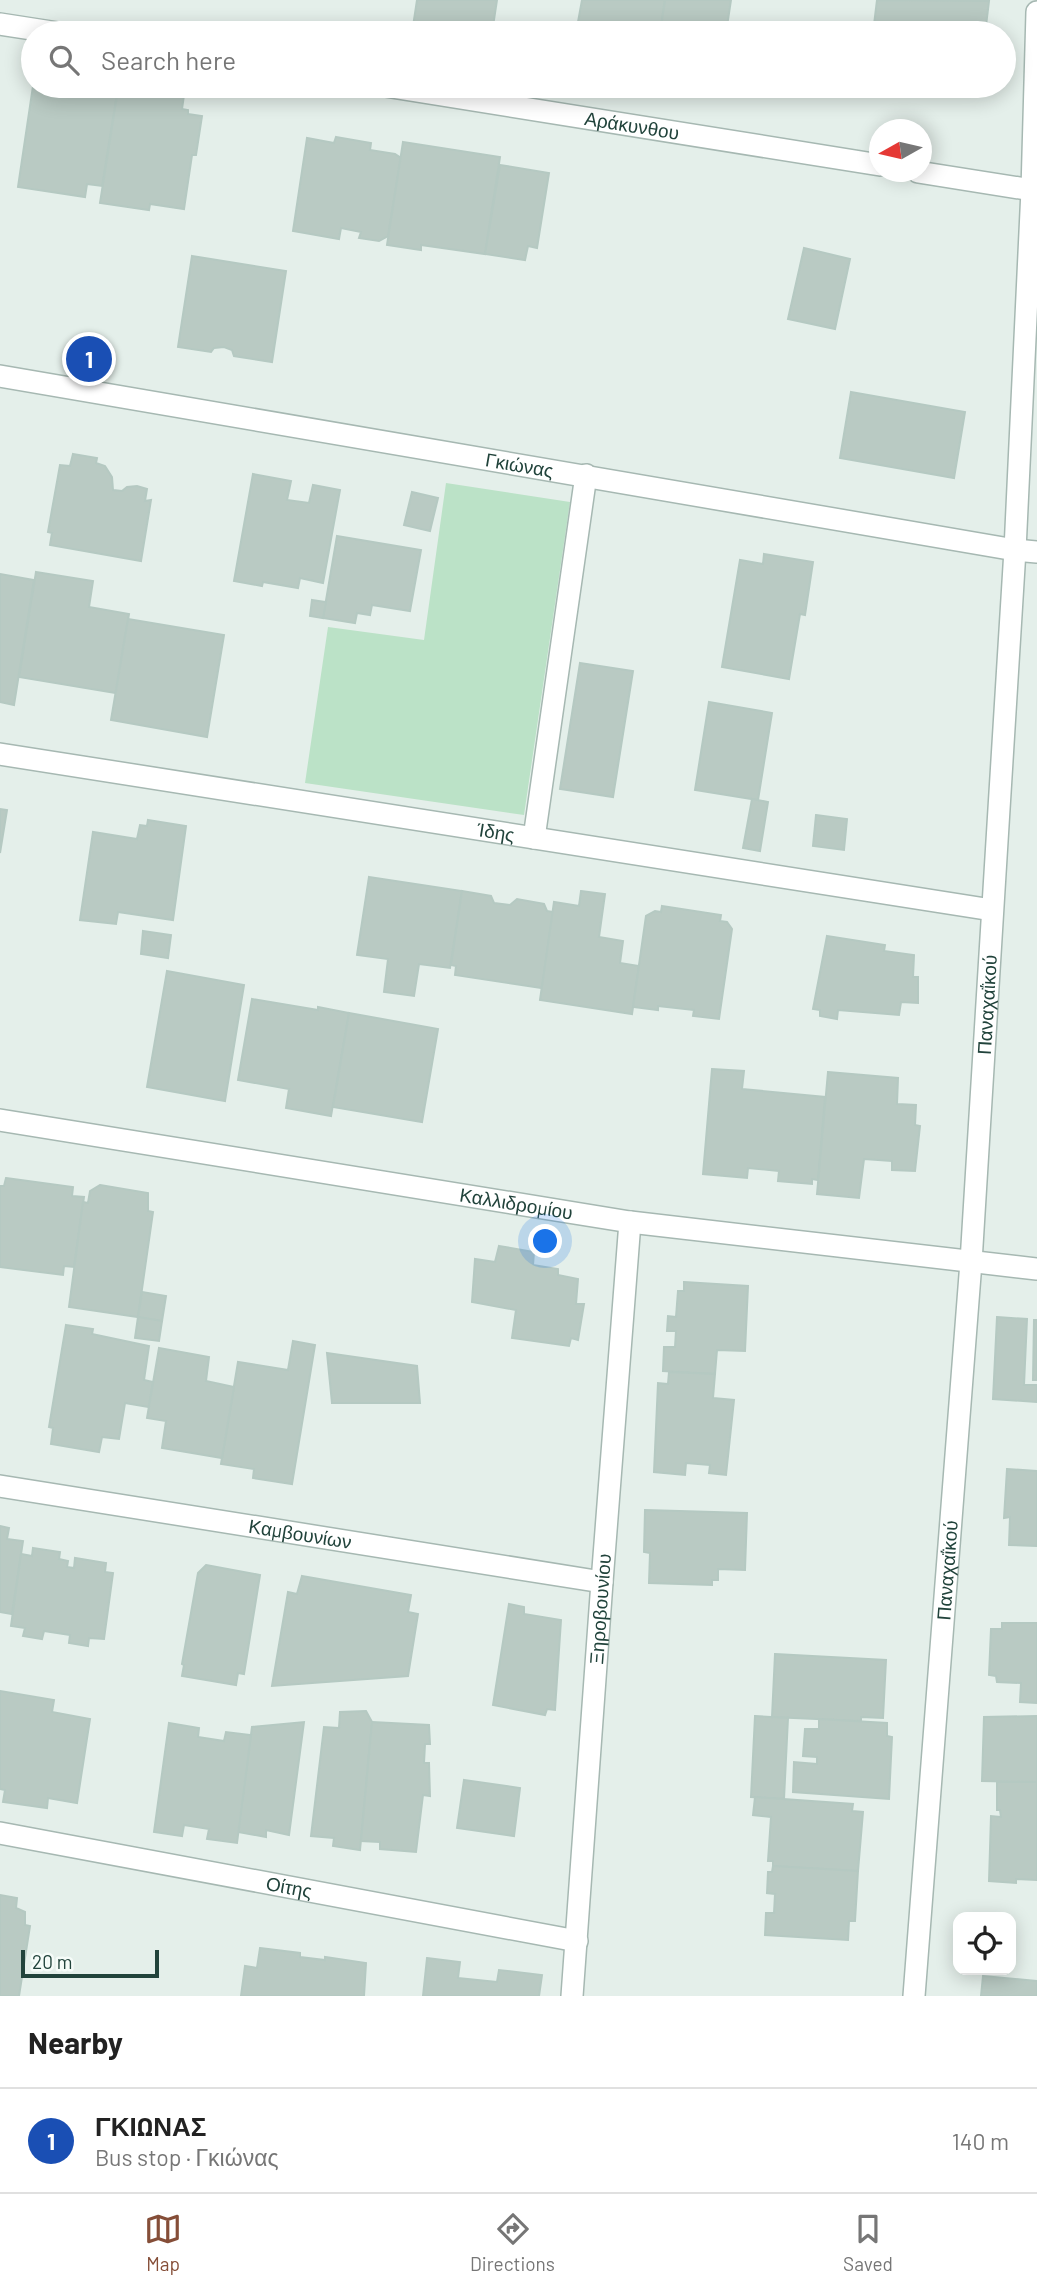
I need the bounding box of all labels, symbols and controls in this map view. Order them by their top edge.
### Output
search box [21,21,1016,98]
icon: search [45,41,83,79]
text: Search here [101,44,236,75]
street label: Αράκυνθου [583,106,681,144]
north arrow [869,119,932,182]
pin: 1 [66,333,112,385]
street label: Γκιώνας [484,447,555,482]
street label: Ίδης [475,817,516,846]
street label: Παναχαΐκού [972,954,1001,1055]
street label: Καλλιδρομίου [458,1183,575,1224]
your location [528,1224,562,1258]
street label: Καμβουνίων [247,1514,353,1553]
street label: Παναχαΐκού [931,1519,962,1621]
street label: Ξηροβουνίου [584,1553,615,1665]
street label: Οίτης [264,1871,314,1902]
map controls [953,1912,1016,1975]
button: locate [953,1912,1016,1975]
scale bar [21,1947,159,1979]
text: 20 m [32,1950,72,1973]
text: Nearby [28,2024,123,2060]
text: ΓΚΙΩΝΑΣ [95,2110,206,2141]
text: 1 [47,2127,55,2155]
text: 140 m [952,2127,1009,2155]
text: Bus stop · Γκιώνας [95,2143,279,2171]
tab: Map [144,2210,182,2275]
tab: Directions [470,2210,555,2275]
tab: Saved [843,2210,893,2275]

